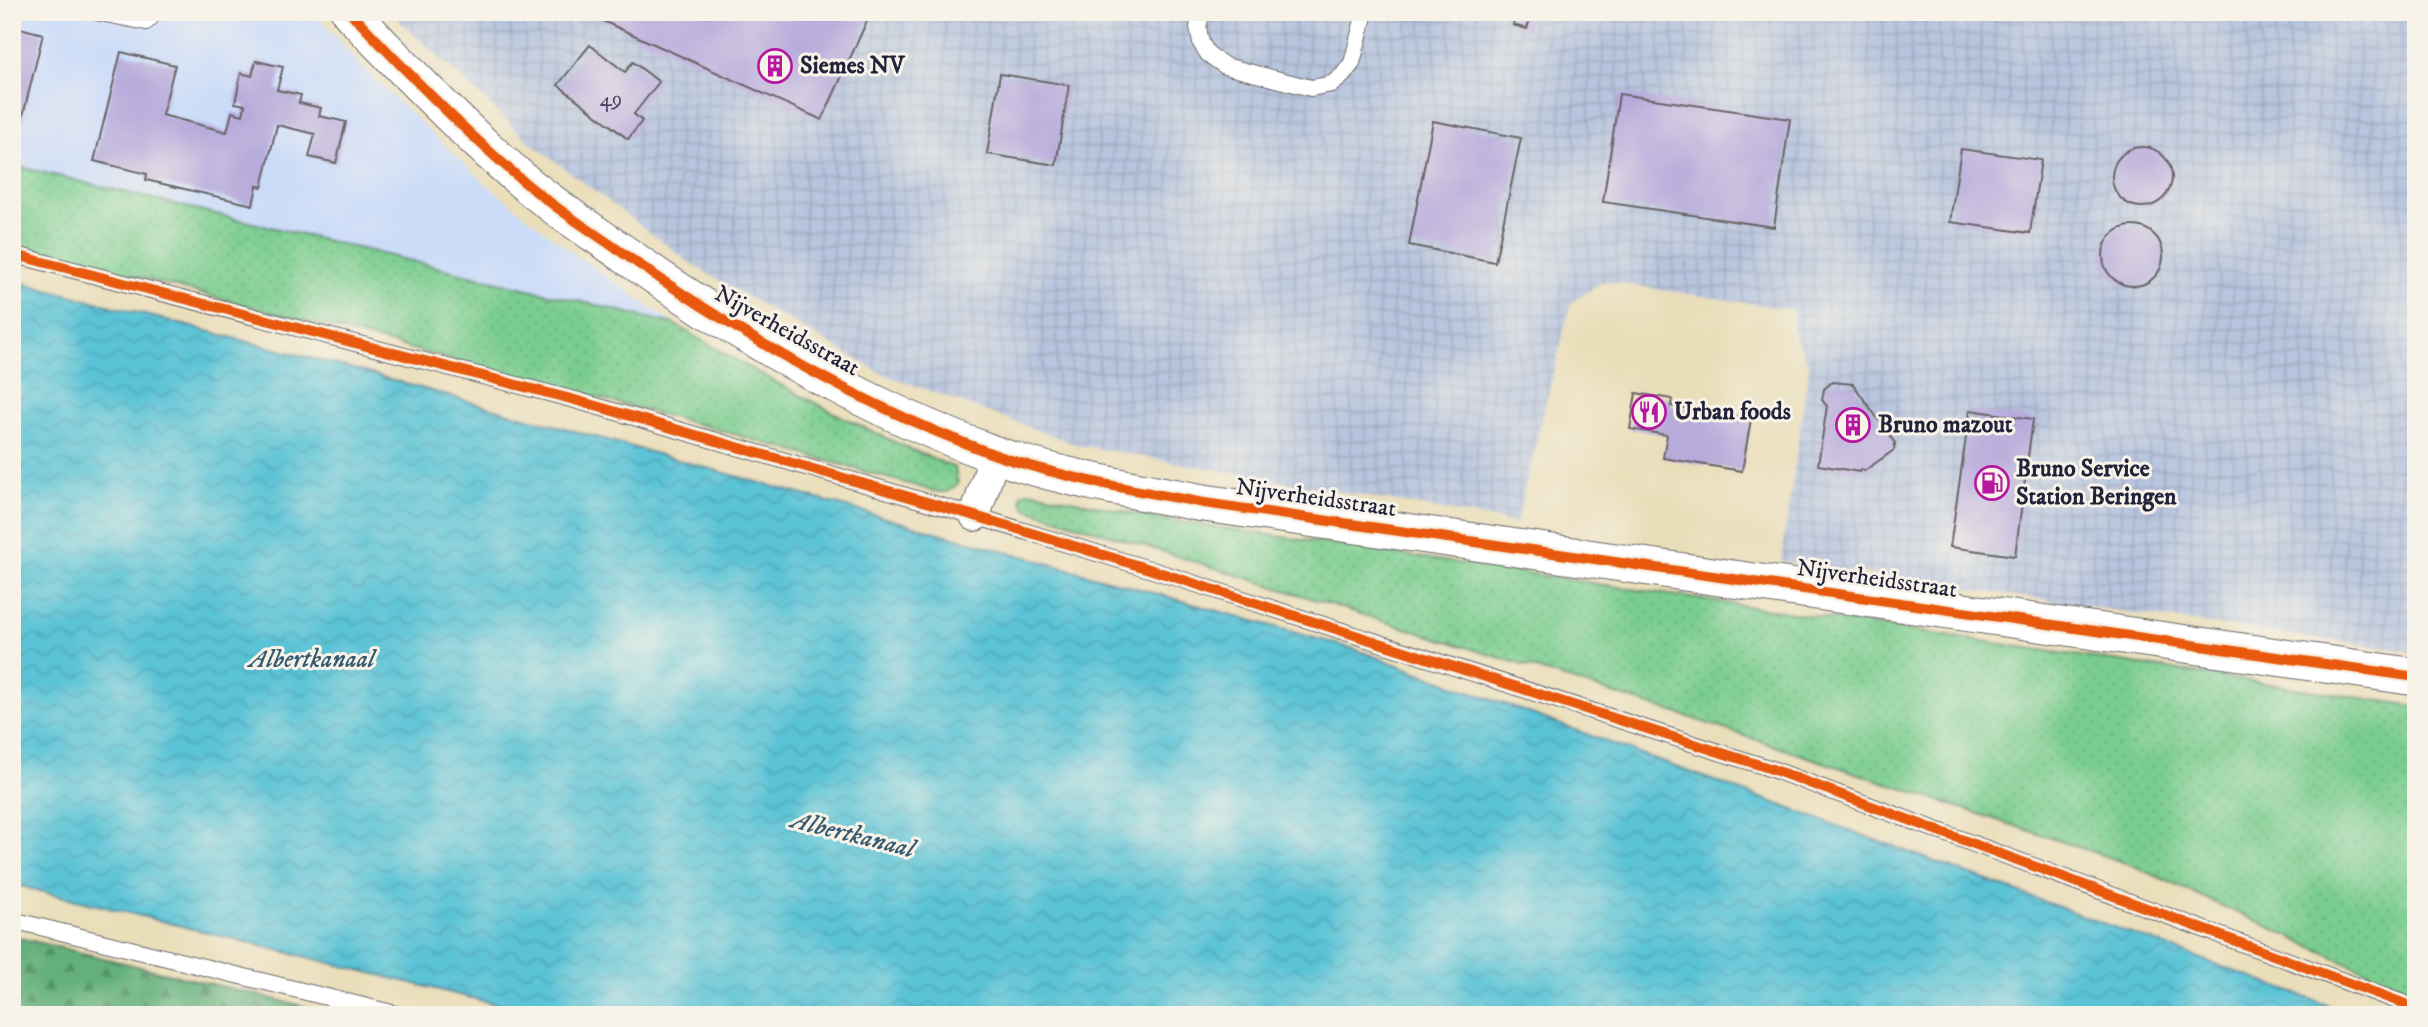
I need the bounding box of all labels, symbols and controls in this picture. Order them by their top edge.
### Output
building icon: Siemes NV [756,47,794,85]
place label: Siemes NV [800,51,905,81]
house number: 49 [600,87,622,113]
street label: Nijverheidsstraat [709,279,865,383]
restaurant icon: Urban foods [1630,393,1668,431]
place label: Urban foods [1674,397,1791,427]
building icon: Bruno mazout [1834,406,1872,444]
place label: Bruno mazout [1878,410,2013,440]
place label: Bruno Service Station Beringen [2016,454,2177,512]
fuel station icon: Bruno Service Station Beringen [1973,464,2011,502]
street label: Nijverheidsstraat [1234,472,1398,524]
street label: Nijverheidsstraat [1795,553,1959,605]
water label: Albertkanaal [246,643,378,676]
water label: Albertkanaal [785,803,921,867]

